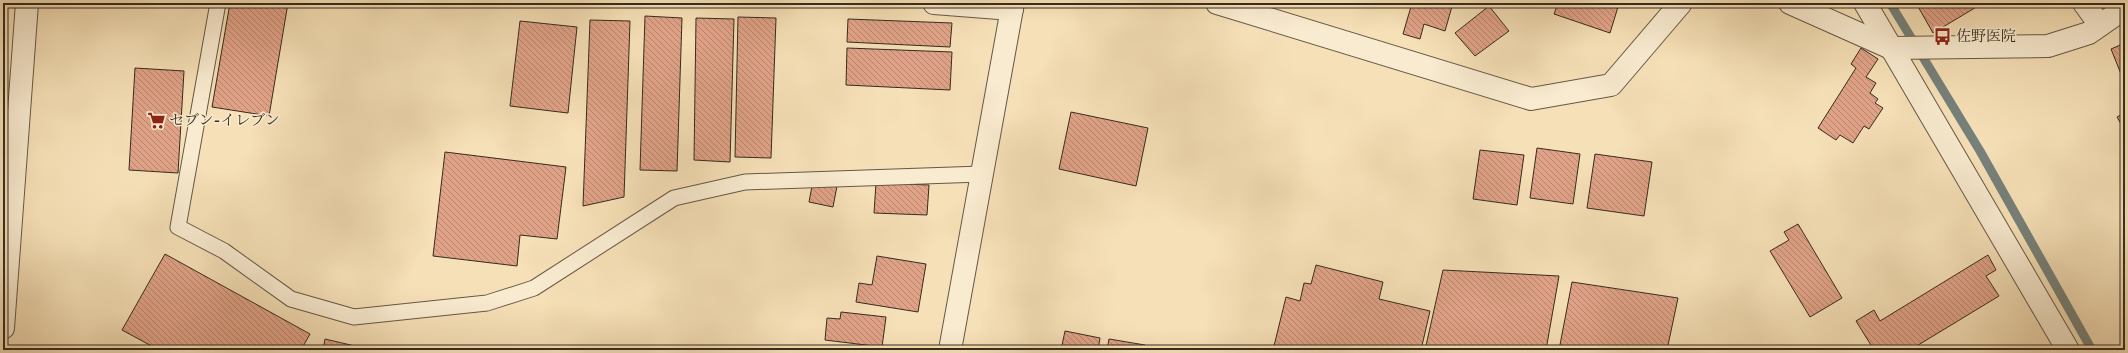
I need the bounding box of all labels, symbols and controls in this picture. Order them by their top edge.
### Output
bus stop icon: 佐野医院 [1933,26,1953,46]
place label: 佐野医院 [1956,27,2016,46]
supermarket icon: セブン-イレブン [146,110,166,130]
place label: セブン-イレブン [169,111,280,130]

